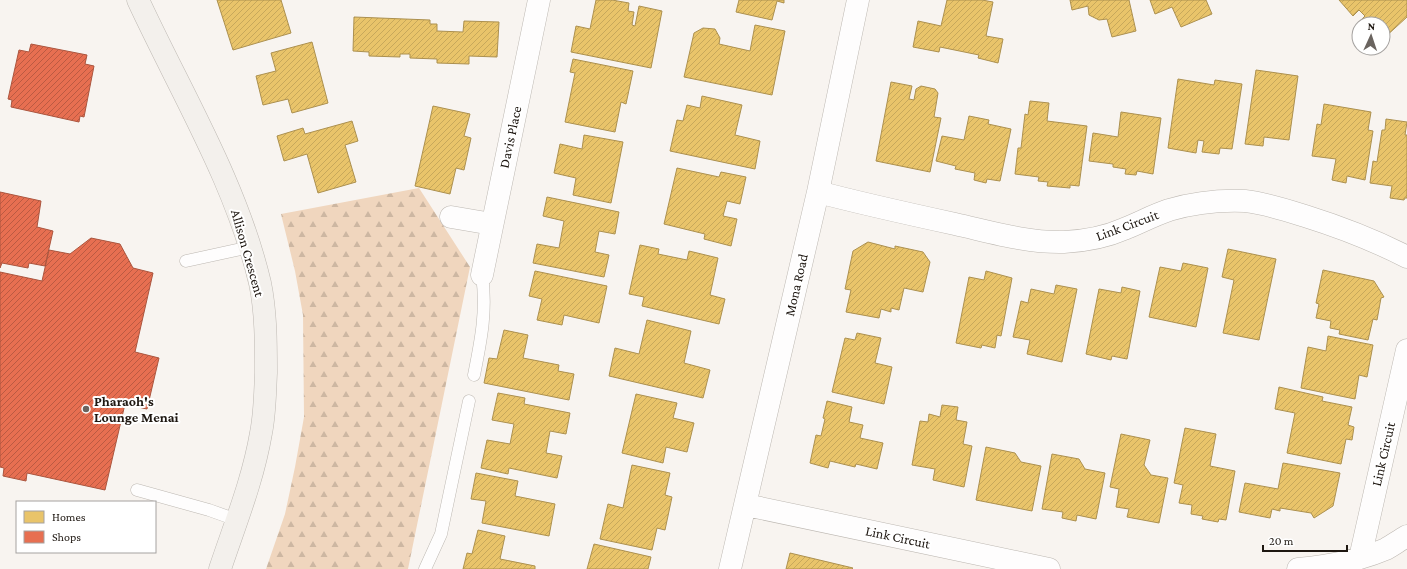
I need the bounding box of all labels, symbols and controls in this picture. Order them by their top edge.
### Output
north arrow [1351,16,1391,56]
text: N [1367,20,1376,32]
street label: Davis Place [496,104,524,170]
street label: Link Circuit [1093,206,1161,244]
street label: Allison Crescent [228,207,268,299]
street label: Mona Road [781,252,811,318]
place label: Pharaoh's Lounge Menai [94,393,179,425]
marker: Pharaoh's Lounge Menai [81,404,91,414]
street label: Link Circuit [1368,420,1398,488]
legend [16,501,156,553]
text: Homes [52,510,86,524]
street label: Link Circuit [864,522,932,552]
scale bar [1263,527,1347,553]
text: Shops [52,530,81,544]
text: 20 m [1269,534,1294,548]

